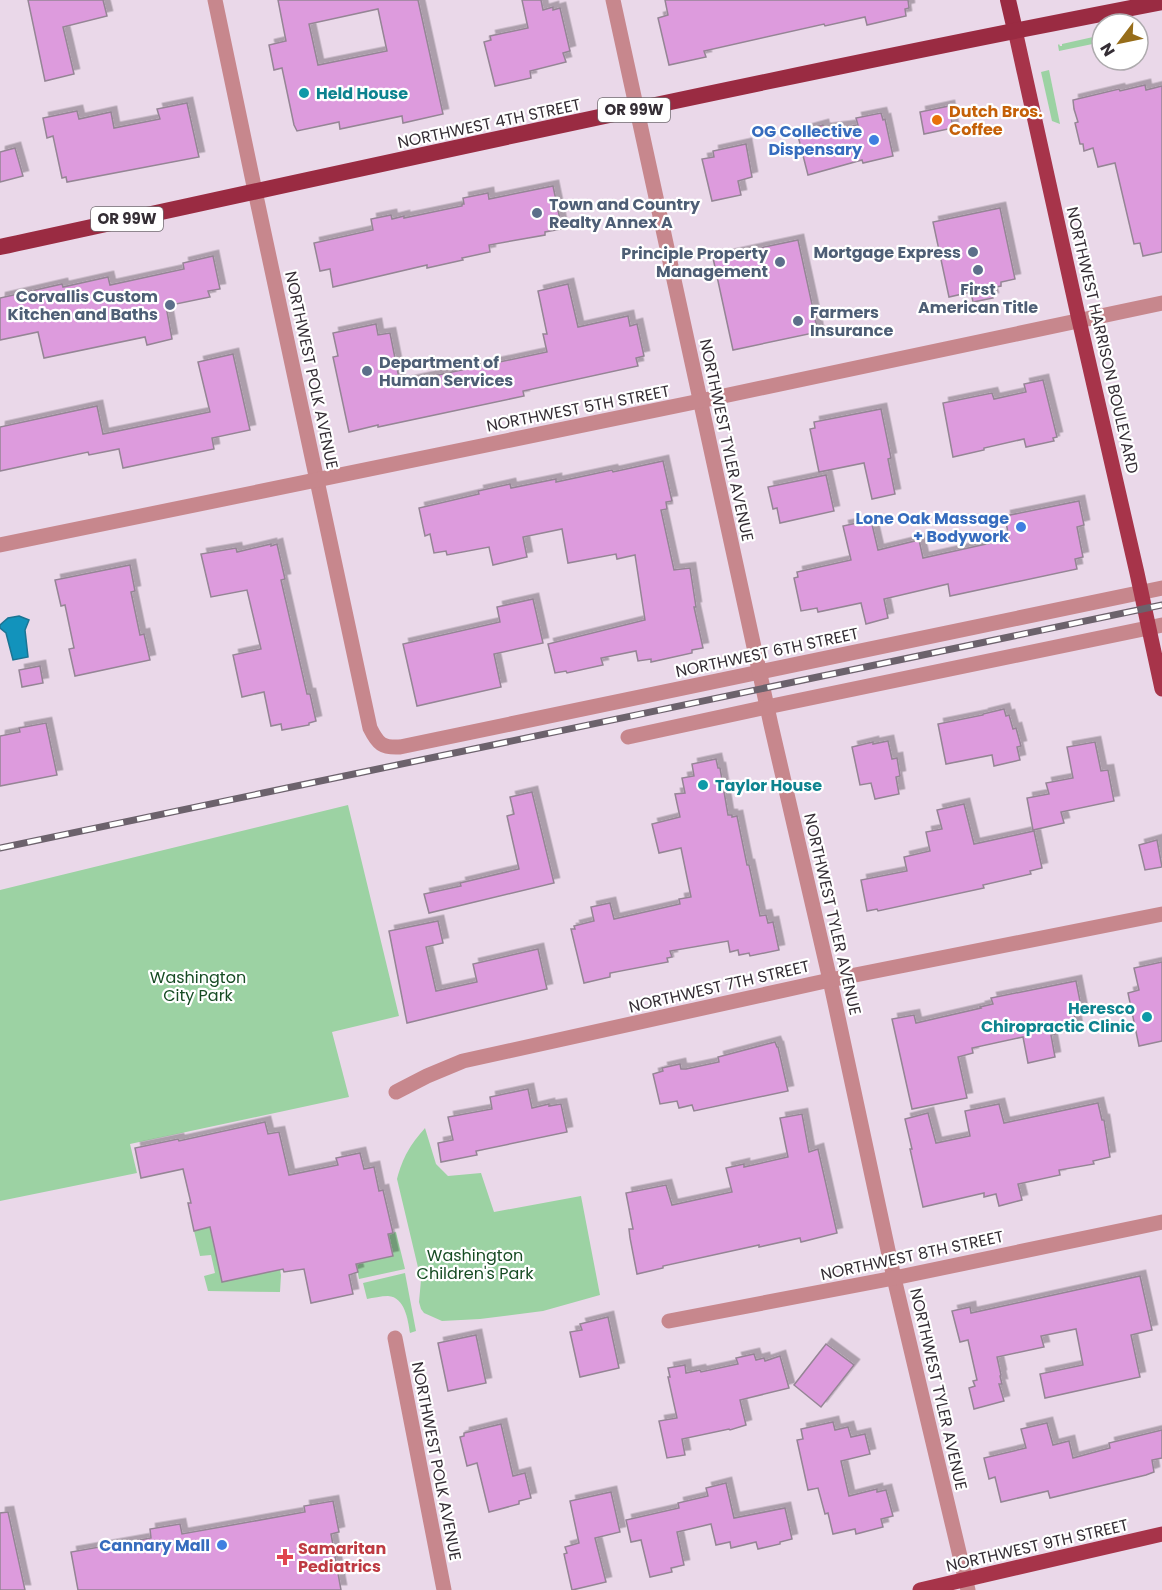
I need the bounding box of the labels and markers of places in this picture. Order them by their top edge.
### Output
place label: Held House [316,82,408,105]
marker: Held House [297,86,311,100]
place label: Dutch Bros. Coffee [949,100,1043,141]
marker: Dutch Bros. Coffee [930,113,944,127]
place label: OG Collective Dispensary [751,120,863,161]
marker: OG Collective Dispensary [867,133,881,147]
place label: Town and Country Realty Annex A [549,193,701,234]
marker: Town and Country Realty Annex A [530,206,544,220]
place label: Mortgage Express [813,241,961,264]
place label: Principle Property Management [621,242,769,283]
marker: Mortgage Express [966,245,980,259]
marker: Principle Property Management [773,255,787,269]
marker: First American Title [971,263,985,277]
place label: First American Title [918,278,1038,319]
place label: Corvallis Custom Kitchen and Baths [8,285,158,326]
marker: Corvallis Custom Kitchen and Baths [163,298,177,312]
place label: Farmers Insurance [810,301,893,342]
marker: Farmers Insurance [791,314,805,328]
place label: Department of Human Services [379,351,513,392]
marker: Department of Human Services [360,364,374,378]
place label: Lone Oak Massage + Bodywork [855,507,1009,548]
marker: Lone Oak Massage + Bodywork [1014,520,1028,534]
place label: Taylor House [715,774,822,797]
marker: Taylor House [696,778,710,792]
place label: Heresco Chiropractic Clinic [981,997,1135,1038]
marker: Heresco Chiropractic Clinic [1140,1010,1154,1024]
place label: Cannary Mall [99,1534,210,1557]
place label: Samaritan Pediatrics [298,1537,386,1578]
marker: Cannary Mall [215,1538,229,1552]
marker: Samaritan Pediatrics [276,1548,294,1566]

